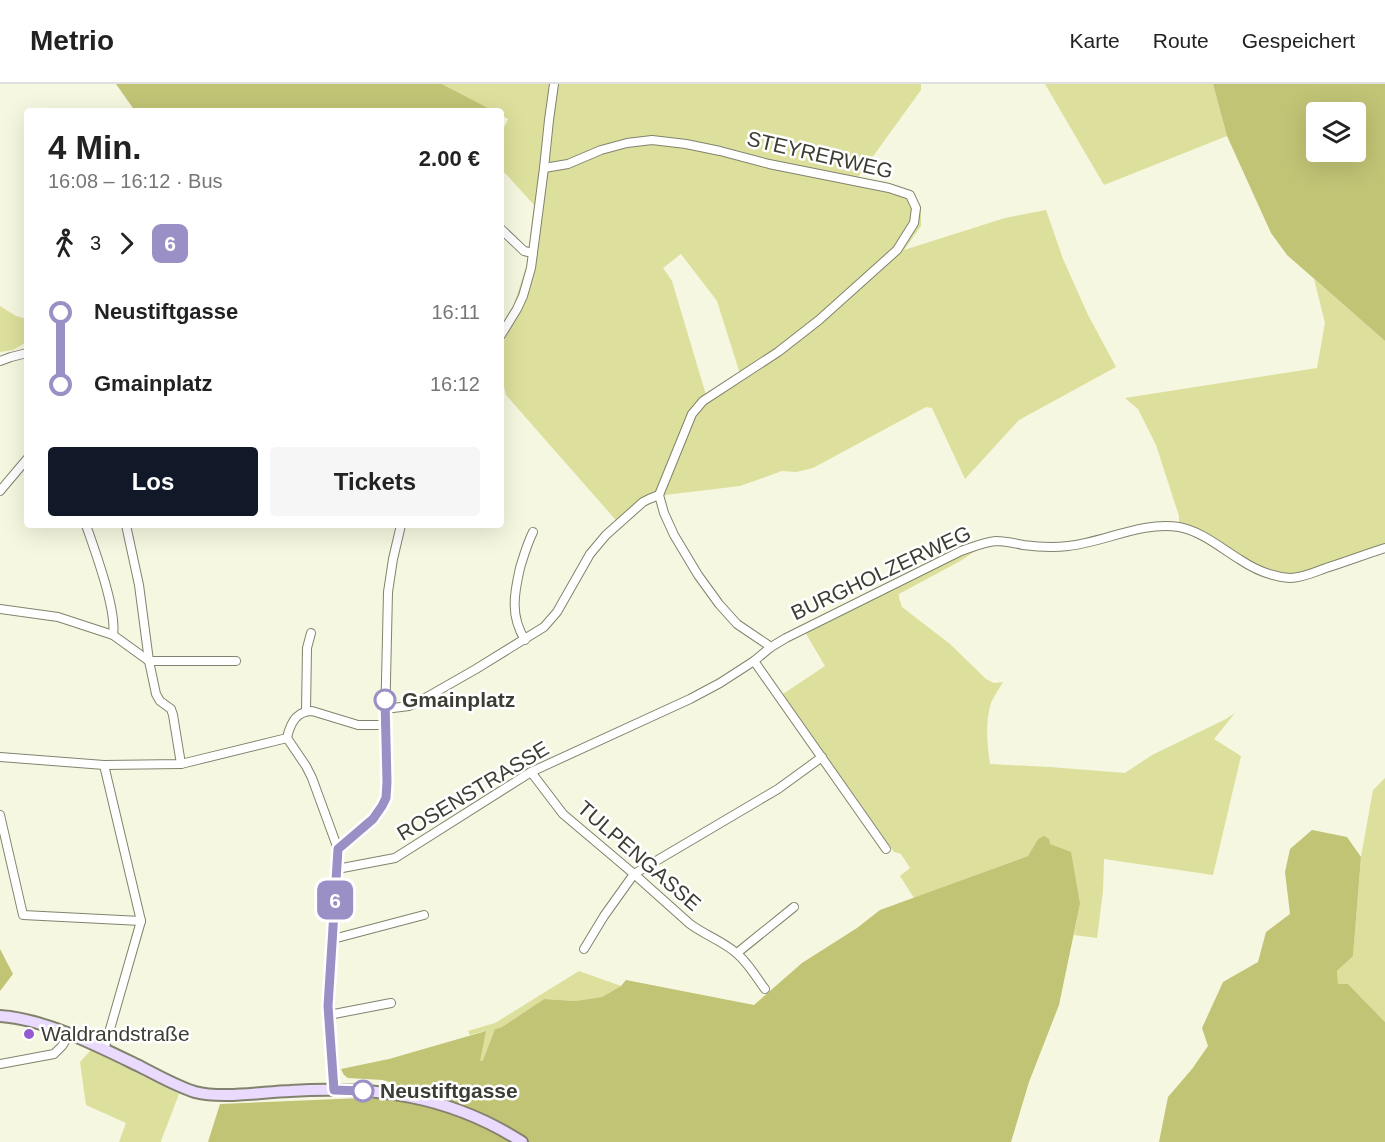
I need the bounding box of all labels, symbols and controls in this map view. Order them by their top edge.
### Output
text: Metrio [30,25,114,56]
text: Karte [1070,29,1120,52]
text: Route [1153,29,1209,52]
text: Gespeichert [1242,29,1355,52]
map controls [1306,102,1366,162]
button: layers [1306,102,1366,162]
street label: STEYRERWEG [745,127,895,182]
text: 4 Min. [48,129,142,166]
text: 2.00 € [419,146,480,171]
text: 16:08 – 16:12 · Bus [48,170,223,192]
icon: walk [48,227,81,260]
icon: forward [110,227,143,260]
text: 3 [90,232,101,254]
text: 6 [164,232,176,255]
text: Neustiftgasse [94,299,238,324]
text: 16:11 [431,301,480,323]
text: Gmainplatz [94,371,213,396]
text: 16:12 [430,373,480,395]
button: Los [48,447,258,516]
button: Tickets [270,447,480,516]
street label: BURGHOLZERWEG [787,521,974,624]
place label: Gmainplatz [402,688,515,711]
marker: Gmainplatz [374,689,396,711]
street label: ROSENSTRASSE [393,736,553,845]
street label: TULPENGASSE [573,796,705,915]
line badge: 6 [316,880,354,920]
text: 6 [329,889,341,912]
place label: Waldrandstraße [41,1022,190,1045]
marker: Waldrandstraße [22,1027,36,1041]
place label: Neustiftgasse [380,1079,518,1102]
marker: Neustiftgasse [352,1080,374,1102]

